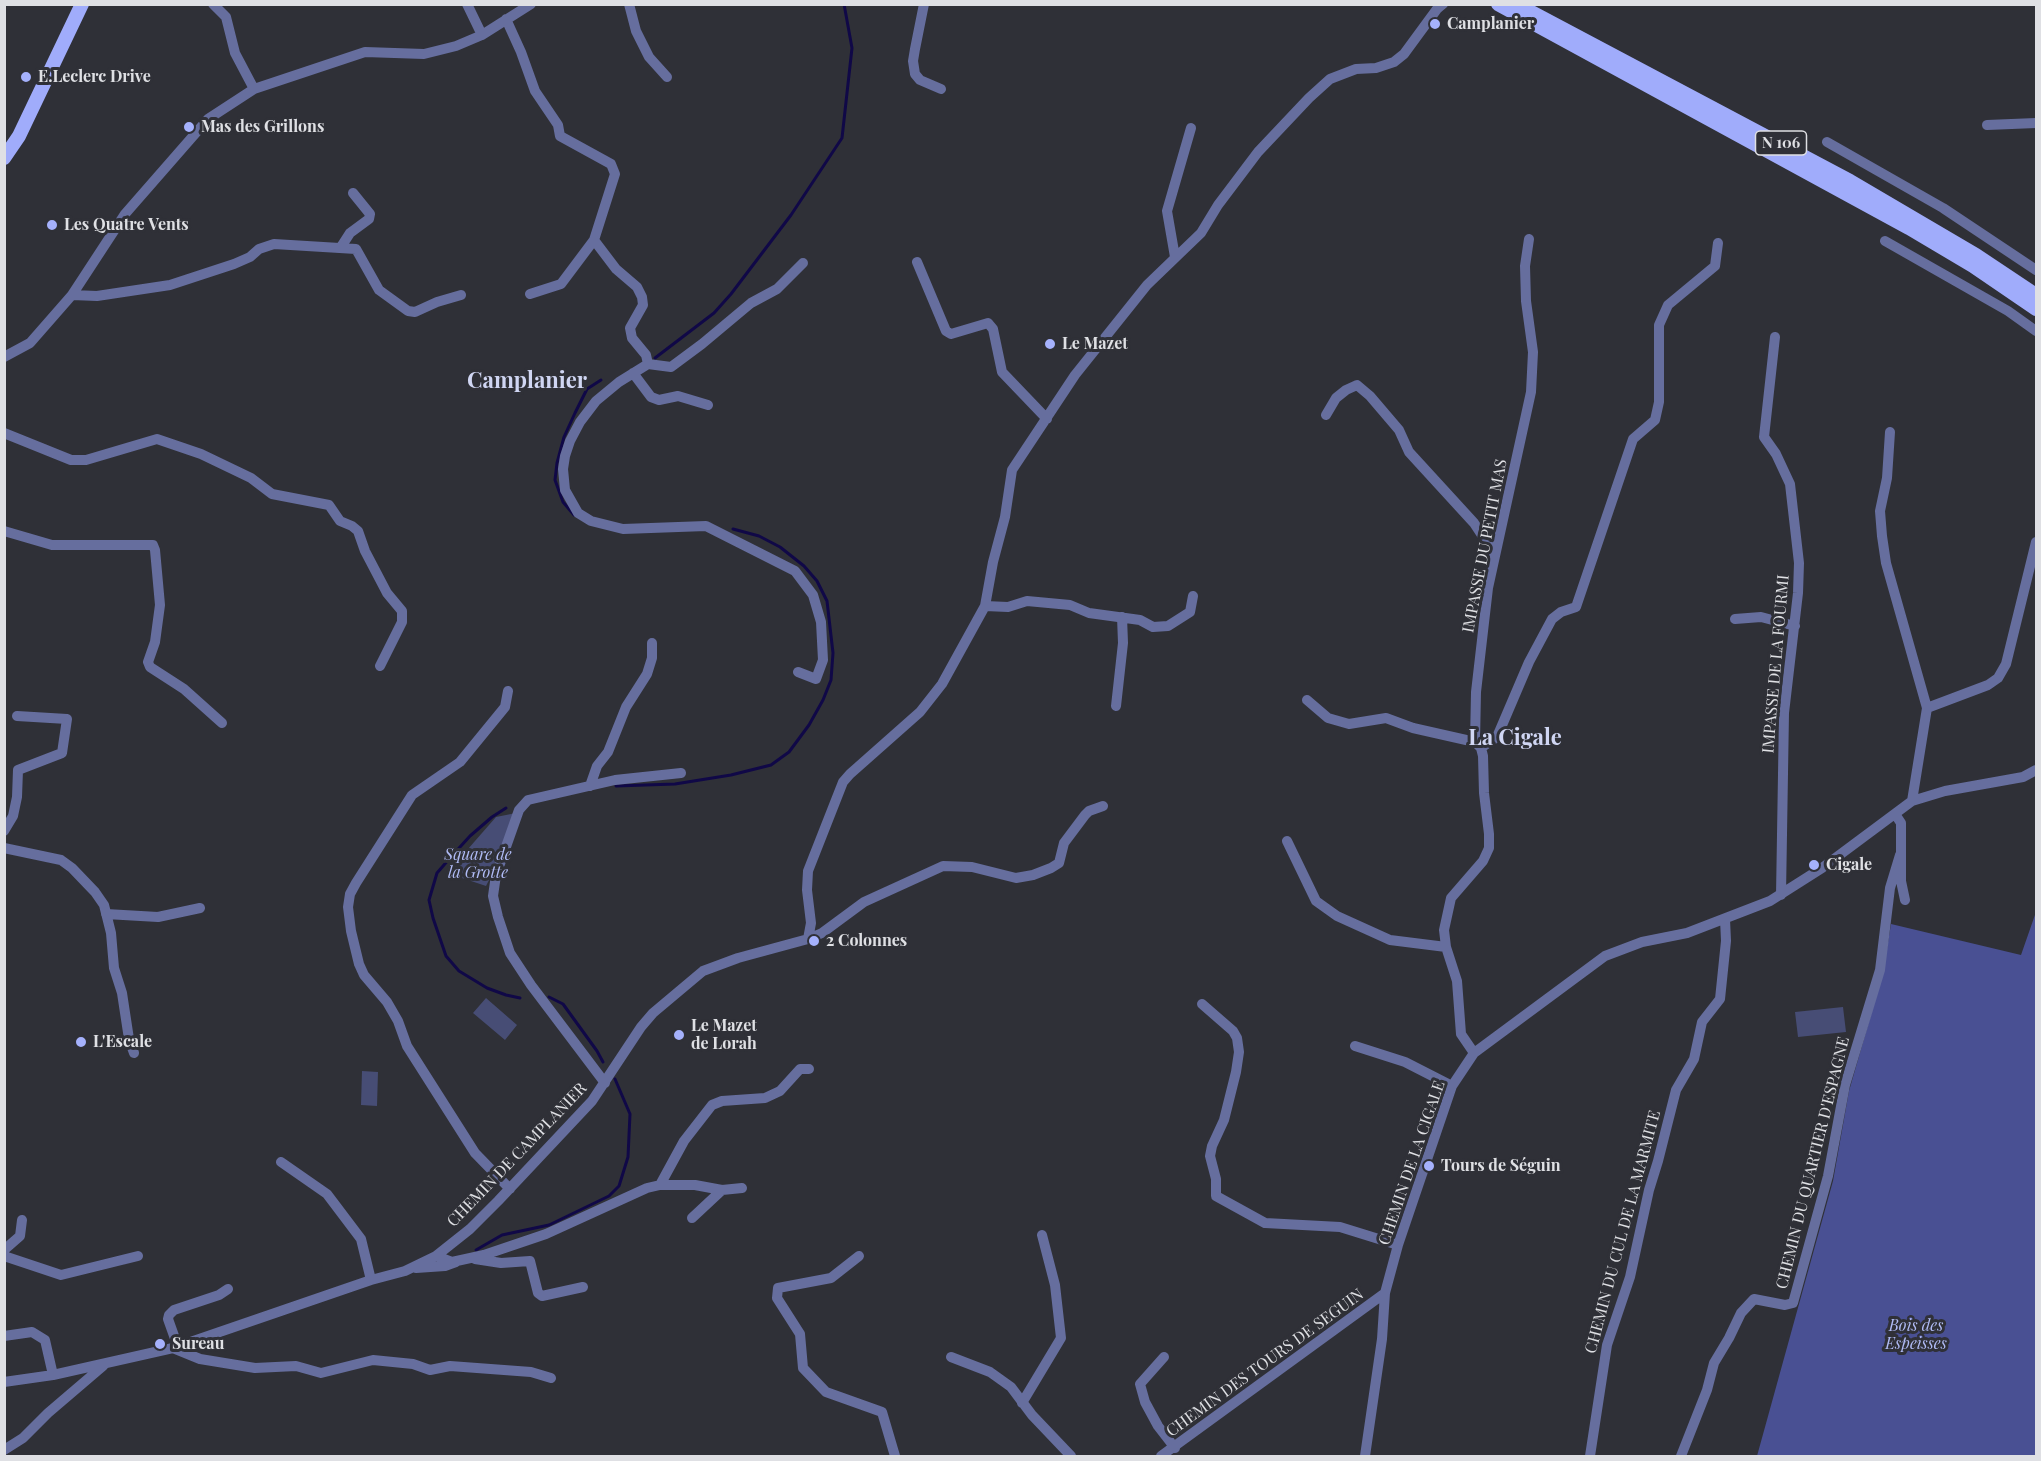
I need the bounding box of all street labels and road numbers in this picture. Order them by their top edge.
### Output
road number: N 106 [1756,131,1806,155]
street label: IMPASSE DU PETIT MAS [1459,458,1511,634]
street label: IMPASSE DE LA FOURMI [1759,574,1793,754]
street label: CHEMIN DU QUARTIER D'ESPAGNE [1772,1035,1854,1291]
street label: CHEMIN DE LA CIGALE [1375,1078,1449,1248]
street label: CHEMIN DE CAMPLANIER [443,1079,591,1231]
street label: CHEMIN DU CUL DE LA MARMITE [1581,1108,1665,1356]
street label: CHEMIN DES TOURS DE SEGUIN [1163,1285,1367,1441]

